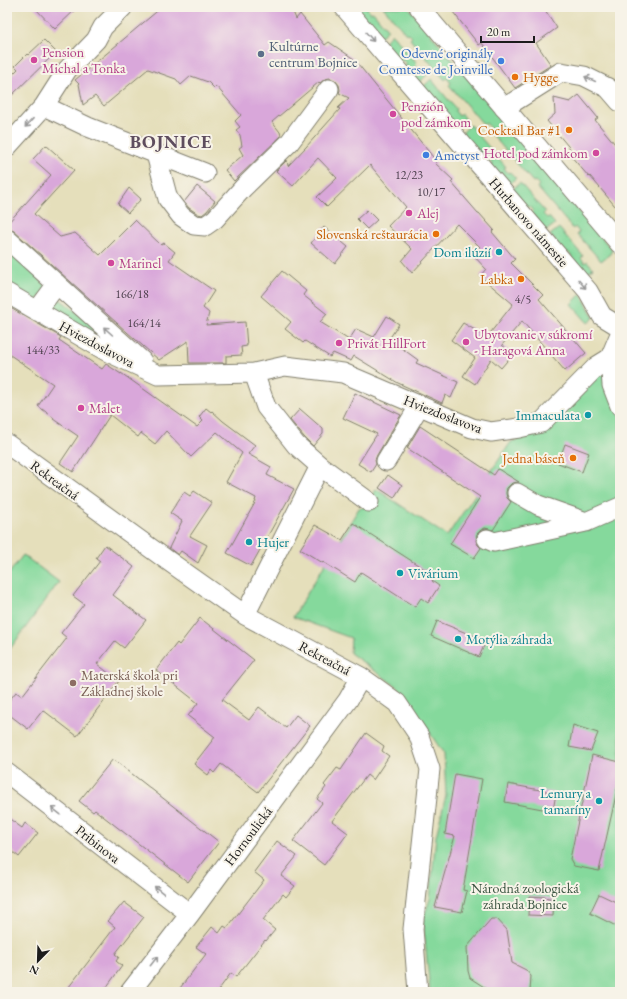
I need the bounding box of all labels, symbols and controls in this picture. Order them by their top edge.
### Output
scale bar [481,18,534,44]
text: 20 m [487,24,511,40]
one-way arrow [365,31,374,42]
place label: Kultúrne centrum Bojnice [269,37,358,71]
place label: Pension Michal a Tonka [42,43,126,77]
place label: Odevné originály Comtesse de Joinville [379,44,494,78]
marker: Kultúrne centrum Bojnice [256,49,266,59]
marker: Pension Michal a Tonka [29,55,39,65]
marker: Odevné originály Comtesse de Joinville [496,56,506,66]
place label: Hygge [523,68,559,86]
marker: Hygge [510,72,520,82]
one-way arrow [584,75,596,82]
place label: Penzión pod zámkom [401,97,471,131]
marker: Penzión pod zámkom [388,109,398,119]
one-way arrow [25,118,34,128]
place label: Cocktail Bar #1 [478,121,561,139]
marker: Cocktail Bar #1 [564,125,574,135]
district label: BOJNICE [130,130,212,153]
place label: Hotel pod zámkom [483,144,588,162]
place label: Ametyst [433,146,480,164]
marker: Hotel pod zámkom [591,148,601,158]
marker: Ametyst [421,150,431,160]
house number: 12/23 [395,167,423,183]
street label: Hurbanovo námestie [485,174,573,271]
house number: 10/17 [417,184,445,200]
place label: Alej [416,204,439,222]
marker: Alej [404,208,414,218]
place label: Slovenská reštaurácia [316,225,428,243]
marker: Slovenská reštaurácia [431,229,441,239]
place label: Dom ilúzií [434,243,492,261]
marker: Dom ilúzií [494,247,504,257]
place label: Marinel [119,254,162,272]
marker: Marinel [106,258,116,268]
place label: Labka [480,270,513,288]
marker: Labka [516,274,526,284]
one-way arrow [577,279,586,289]
house number: 166/18 [115,286,149,302]
house number: 4/5 [515,291,531,307]
house number: 164/14 [127,315,161,331]
street label: Hviezdoslavova [56,317,138,372]
place label: Ubytovanie v súkromí - Haragová Anna [474,325,593,359]
one-way arrow [103,326,113,335]
place label: Privát HillFort [347,334,426,352]
marker: Ubytovanie v súkromí - Haragová Anna [461,337,471,347]
marker: Privát HillFort [334,338,344,348]
house number: 144/33 [26,342,60,358]
street label: Hviezdoslavova [401,391,485,437]
place label: Malet [89,399,121,417]
marker: Malet [76,403,86,413]
place label: Immaculata [516,406,580,424]
marker: Immaculata [583,410,593,420]
place label: Jedna báseň [501,449,566,467]
marker: Jedna báseň [568,453,578,463]
street label: Rekreačná [27,456,83,504]
place label: Hujer [257,533,289,551]
marker: Hujer [244,537,254,547]
place label: Vivárium [408,564,459,582]
marker: Vivárium [395,568,405,578]
place label: Motýlia záhrada [466,630,552,648]
marker: Motýlia záhrada [453,634,463,644]
street label: Rekreačná [296,637,354,679]
place label: Materská škola pri Základnej škole [81,666,178,700]
marker: Materská škola pri Základnej škole [68,678,78,688]
place label: Lemury a tamaríny [540,784,592,818]
marker: Lemury a tamaríny [594,796,604,806]
street label: Hornoulická [220,803,276,869]
one-way arrow [50,807,61,815]
street label: Pribinova [72,821,124,867]
park label: Národná zoologická záhrada Bojnice [471,879,579,913]
one-way arrow [153,886,164,895]
north arrow [18,941,58,981]
one-way arrow [149,956,158,967]
text: N [27,962,41,978]

